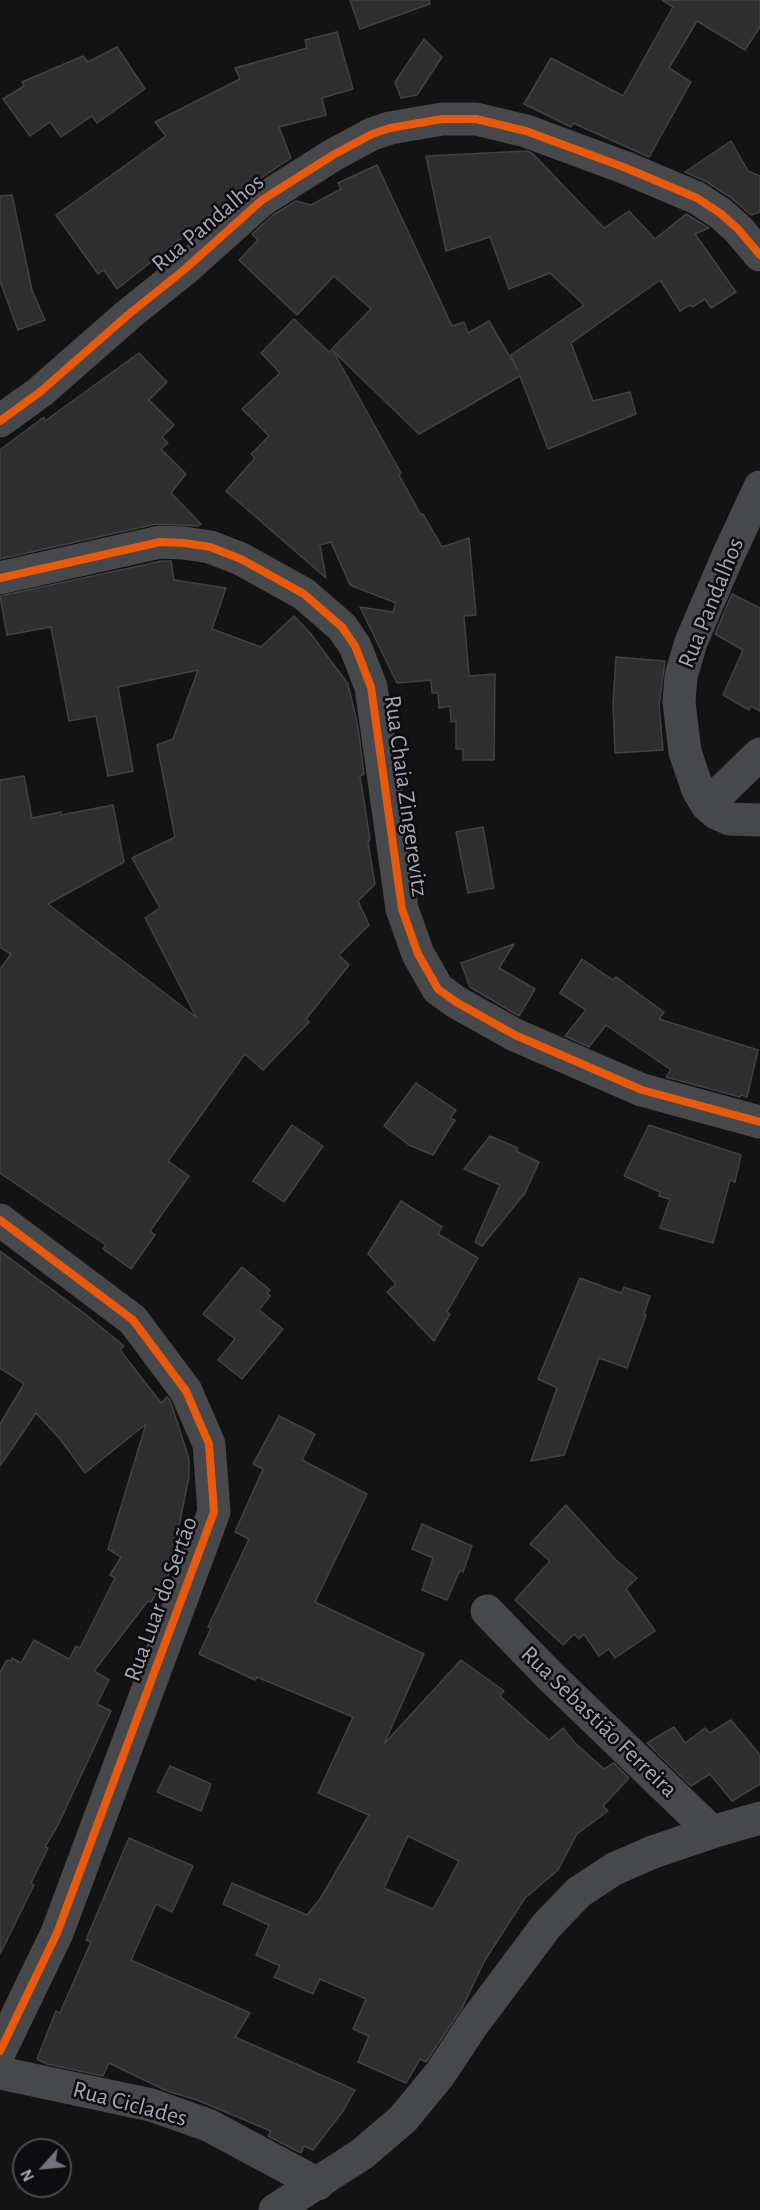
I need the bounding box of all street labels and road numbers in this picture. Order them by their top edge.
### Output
street label: Rua Pandalhos [146,168,270,278]
street label: Rua Pandalhos [672,534,750,672]
street label: Rua Chaia Zingerevitz [378,694,434,898]
street label: Rua Luar do Sertão [118,1513,204,1685]
street label: Rua Sebastião Ferreira [515,1640,683,1804]
street label: Rua Ciclades [70,2075,190,2133]

